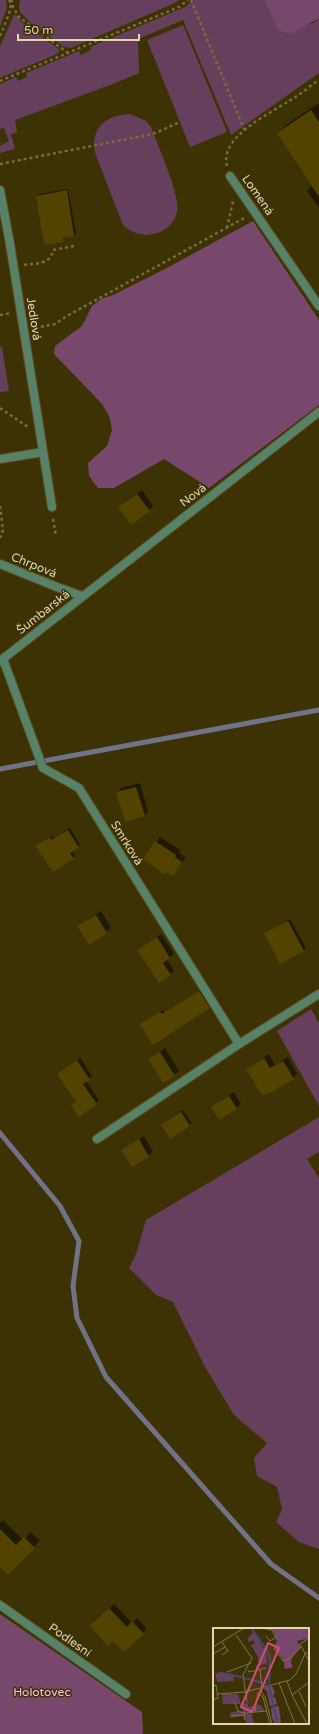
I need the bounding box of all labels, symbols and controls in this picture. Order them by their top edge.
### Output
scale bar [18,16,139,42]
text: 50 m [24,23,53,37]
street label: Lomená [239,172,277,218]
street label: Jedlová [24,297,44,341]
street label: Nová [177,480,209,510]
street label: Chrpová [9,550,59,580]
street label: Šumbarská [14,587,72,637]
street label: Smrková [108,818,146,868]
street label: Podlesní [46,1620,94,1660]
inset map [213,1628,309,1724]
park label: Holotovec [13,1685,71,1699]

